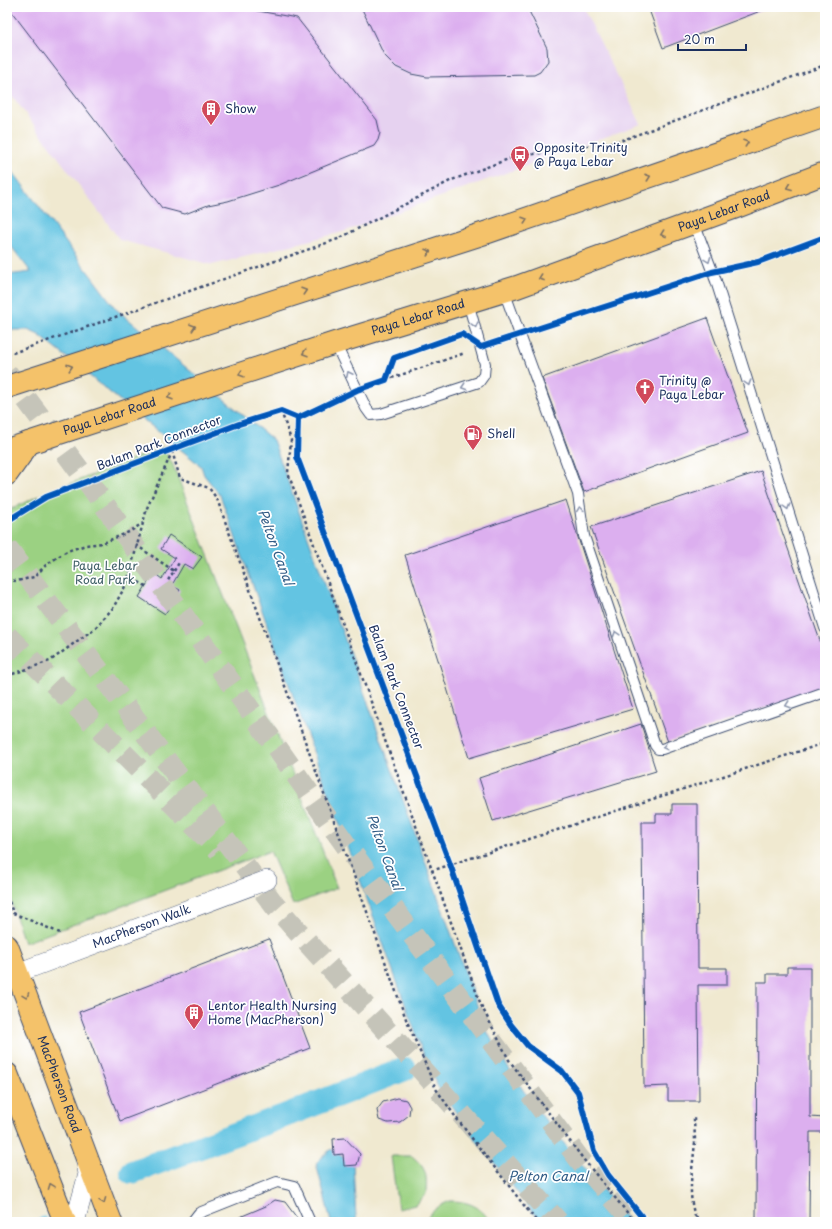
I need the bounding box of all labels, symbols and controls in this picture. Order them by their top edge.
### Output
scale bar [678,26,746,52]
text: 20 m [684,30,715,48]
building icon: Show [200,98,222,126]
place label: Show [225,99,257,117]
place label: Opposite Trinity @ Paya Lebar [534,138,628,170]
one-way arrow [742,140,749,148]
bus stop icon: Opposite Trinity @ Paya Lebar [509,144,531,172]
one-way arrow [644,174,651,182]
one-way arrow [785,183,792,191]
street label: Paya Lebar Road [675,185,772,236]
one-way arrow [521,216,528,224]
one-way arrow [660,230,667,238]
one-way arrow [424,248,431,257]
one-way arrow [703,256,711,263]
one-way arrow [538,274,545,282]
one-way arrow [300,287,307,296]
street label: Paya Lebar Road [369,294,467,339]
one-way arrow [470,321,478,328]
one-way arrow [190,323,197,332]
one-way arrow [302,348,309,357]
one-way arrow [66,363,73,371]
one-way arrow [238,369,245,378]
one-way arrow [346,370,354,378]
place label: Trinity @ Paya Lebar [659,371,725,403]
church icon: Trinity @ Paya Lebar [634,377,656,405]
one-way arrow [743,379,752,386]
one-way arrow [461,382,468,391]
street label: Paya Lebar Road [60,392,158,439]
one-way arrow [166,392,173,401]
street label: Balam Park Connector [94,410,224,474]
fuel station icon: Shell [462,423,484,451]
place label: Shell [487,424,515,442]
one-way arrow [782,503,791,510]
water label: Pelton Canal [254,506,300,590]
one-way arrow [576,506,585,512]
park label: Paya Lebar Road Park [72,556,138,588]
street label: Balam Park Connector [365,622,429,752]
one-way arrow [613,631,621,638]
one-way arrow [785,700,792,709]
one-way arrow [662,743,669,751]
water label: Pelton Canal [363,811,409,895]
street label: MacPherson Walk [90,899,193,952]
one-way arrow [21,993,29,1000]
place label: Lentor Health Nursing Home (MacPherson) [208,996,337,1028]
building icon: Lentor Health Nursing Home (MacPherson) [183,1002,205,1030]
street label: MacPherson Road [34,1033,87,1135]
water label: Pelton Canal [508,1166,590,1185]
one-way arrow [47,1182,55,1189]
one-way arrow [99,1198,107,1205]

